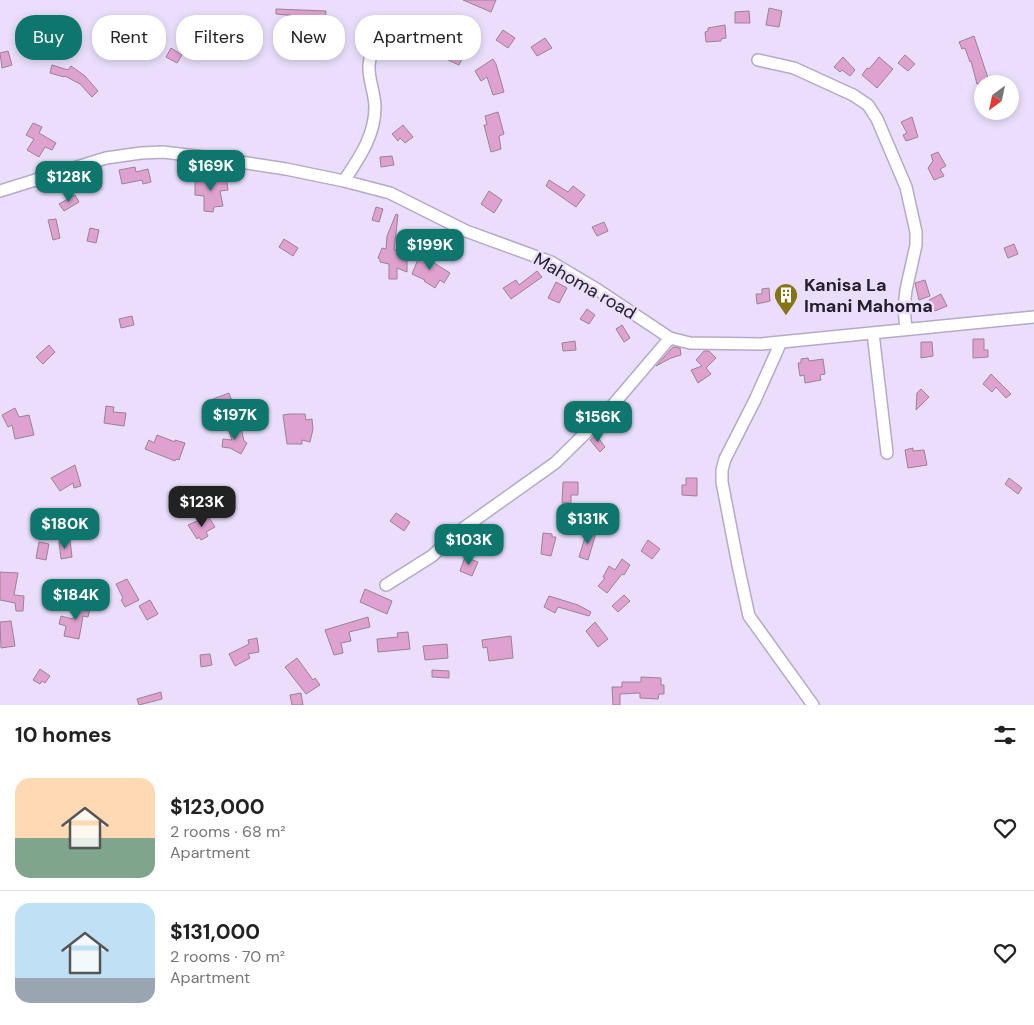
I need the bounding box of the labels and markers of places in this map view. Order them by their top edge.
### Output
pin: $169K [176,150,246,192]
pin: $128K [34,160,104,203]
pin: $199K [395,228,465,271]
place label: Kanisa La Imani Mahoma [804,273,933,318]
building icon: Kanisa La Imani Mahoma [773,282,799,316]
pin: $197K [200,398,270,441]
pin: $156K [563,400,633,443]
pin: $123K [167,486,237,528]
pin: $131K [553,502,623,545]
pin: $180K [30,508,100,550]
pin: $103K [434,524,504,566]
pin: $184K [41,578,111,621]

